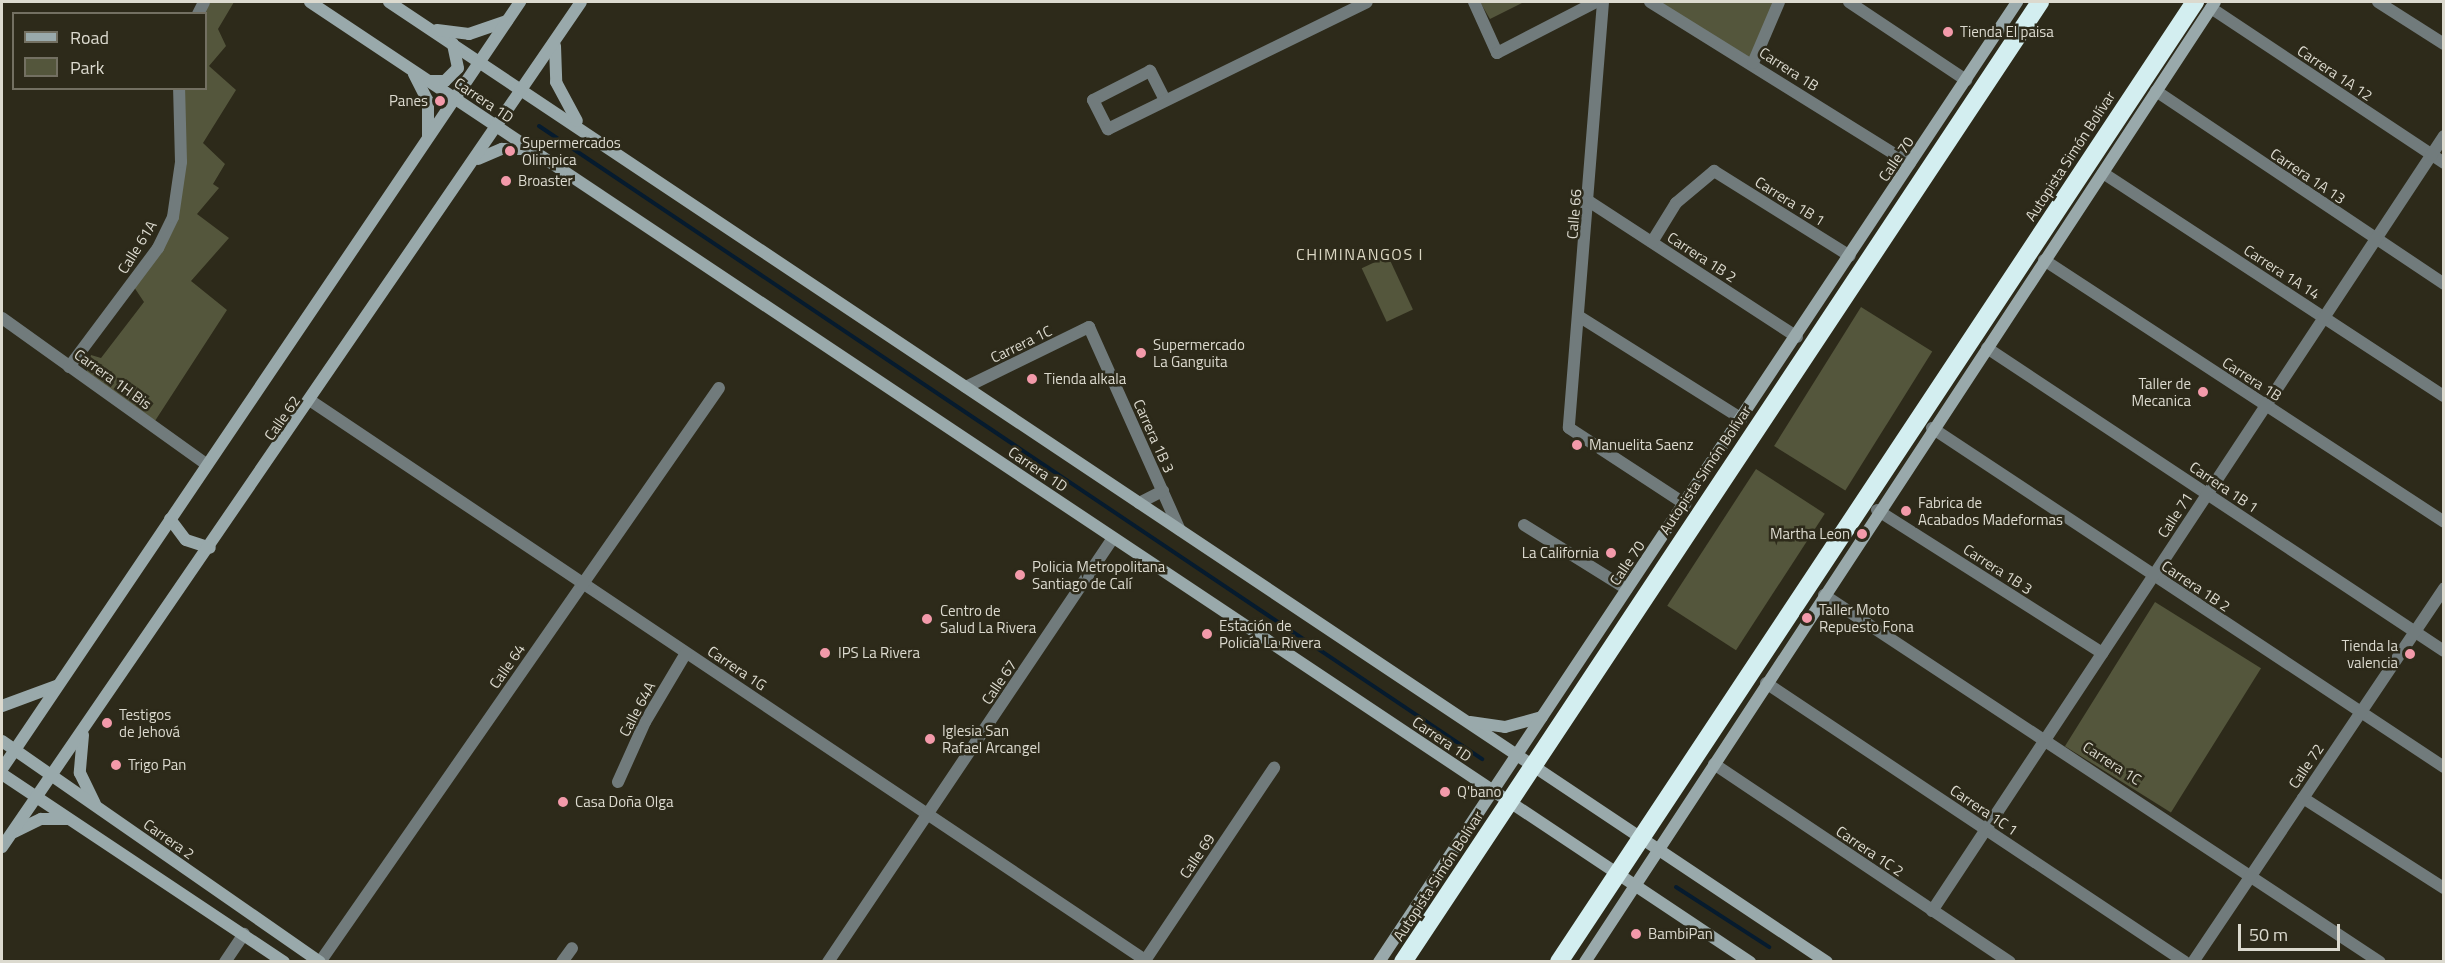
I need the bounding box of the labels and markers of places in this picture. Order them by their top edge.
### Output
place label: Tienda El paisa [1960,23,2054,41]
marker: Tienda El paisa [1941,25,1955,39]
place label: Panes [389,92,428,110]
marker: Panes [433,94,447,108]
place label: Supermercados Olimpica [522,133,621,168]
marker: Supermercados Olimpica [503,144,517,158]
place label: Broaster [518,172,573,190]
marker: Broaster [499,174,513,188]
place label: Supermercado La Ganguita [1153,335,1245,370]
marker: Supermercado La Ganguita [1134,346,1148,360]
place label: Tienda alkala [1044,370,1126,388]
marker: Tienda alkala [1025,372,1039,386]
place label: Taller de Mecanica [2131,374,2191,409]
marker: Taller de Mecanica [2196,385,2210,399]
place label: Manuelita Saenz [1589,436,1694,454]
marker: Manuelita Saenz [1570,438,1584,452]
place label: Fabrica de Acabados Madeformas [1918,493,2063,528]
marker: Fabrica de Acabados Madeformas [1899,504,1913,518]
place label: Martha Leon [1770,525,1850,543]
marker: Martha Leon [1855,527,1869,541]
place label: La California [1522,544,1599,562]
marker: La California [1604,546,1618,560]
place label: Policia Metropolitana Santiago de Calí [1032,557,1165,592]
marker: Policia Metropolitana Santiago de Calí [1013,568,1027,582]
place label: Taller Moto Repuesto Fona [1819,600,1914,635]
place label: Centro de Salud La Rivera [940,601,1036,636]
marker: Centro de Salud La Rivera [918,610,936,628]
marker: Taller Moto Repuesto Fona [1800,611,1814,625]
place label: Estación de Policía La Rivera [1219,616,1321,651]
marker: Estación de Policía La Rivera [1200,627,1214,641]
place label: Tienda la valencia [2341,636,2398,671]
marker: IPS La Rivera [816,644,834,662]
place label: IPS La Rivera [838,644,920,662]
marker: Tienda la valencia [2403,647,2417,661]
place label: Testigos de Jehová [119,705,180,740]
marker: Testigos de Jehová [100,716,114,730]
place label: Iglesia San Rafael Arcangel [942,721,1040,756]
marker: Iglesia San Rafael Arcangel [923,732,937,746]
place label: Trigo Pan [128,756,186,774]
marker: Trigo Pan [109,758,123,772]
place label: Q'bano [1457,783,1501,801]
marker: Q'bano [1438,785,1452,799]
place label: Casa Doña Olga [575,793,674,811]
marker: Casa Doña Olga [556,795,570,809]
place label: BambiPan [1648,925,1713,943]
marker: BambiPan [1629,927,1643,941]

